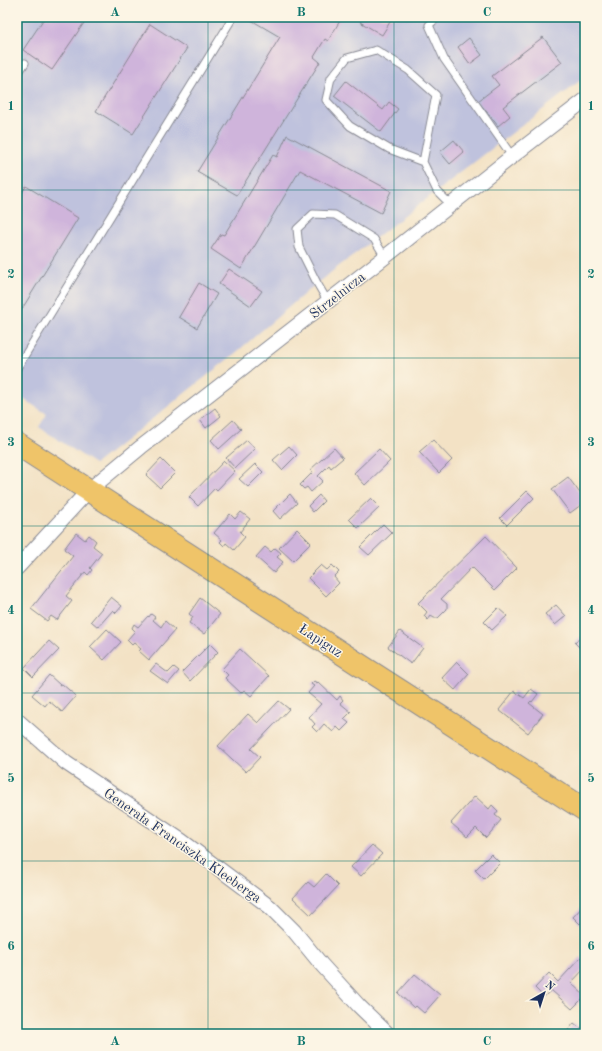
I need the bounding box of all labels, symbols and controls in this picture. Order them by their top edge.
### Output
text: A [110,6,120,19]
text: B [296,6,306,19]
text: C [483,6,491,19]
text: 1 [7,100,15,113]
text: 1 [587,100,595,113]
text: 2 [7,268,15,281]
text: 2 [587,268,595,281]
street label: Strzelnicza [307,270,368,322]
text: 3 [7,436,15,449]
text: 3 [587,436,595,449]
text: 4 [7,604,15,617]
text: 4 [587,604,595,617]
street label: Łapiguz [296,622,345,660]
text: 5 [7,772,15,785]
text: 5 [587,772,595,785]
street label: Generała Franciszka Kleeberga [101,786,264,906]
text: 6 [7,940,15,953]
text: 6 [587,940,595,953]
north arrow [524,973,564,1013]
text: N [543,979,557,994]
text: A [110,1035,120,1048]
text: B [296,1035,306,1048]
text: C [483,1035,491,1048]

